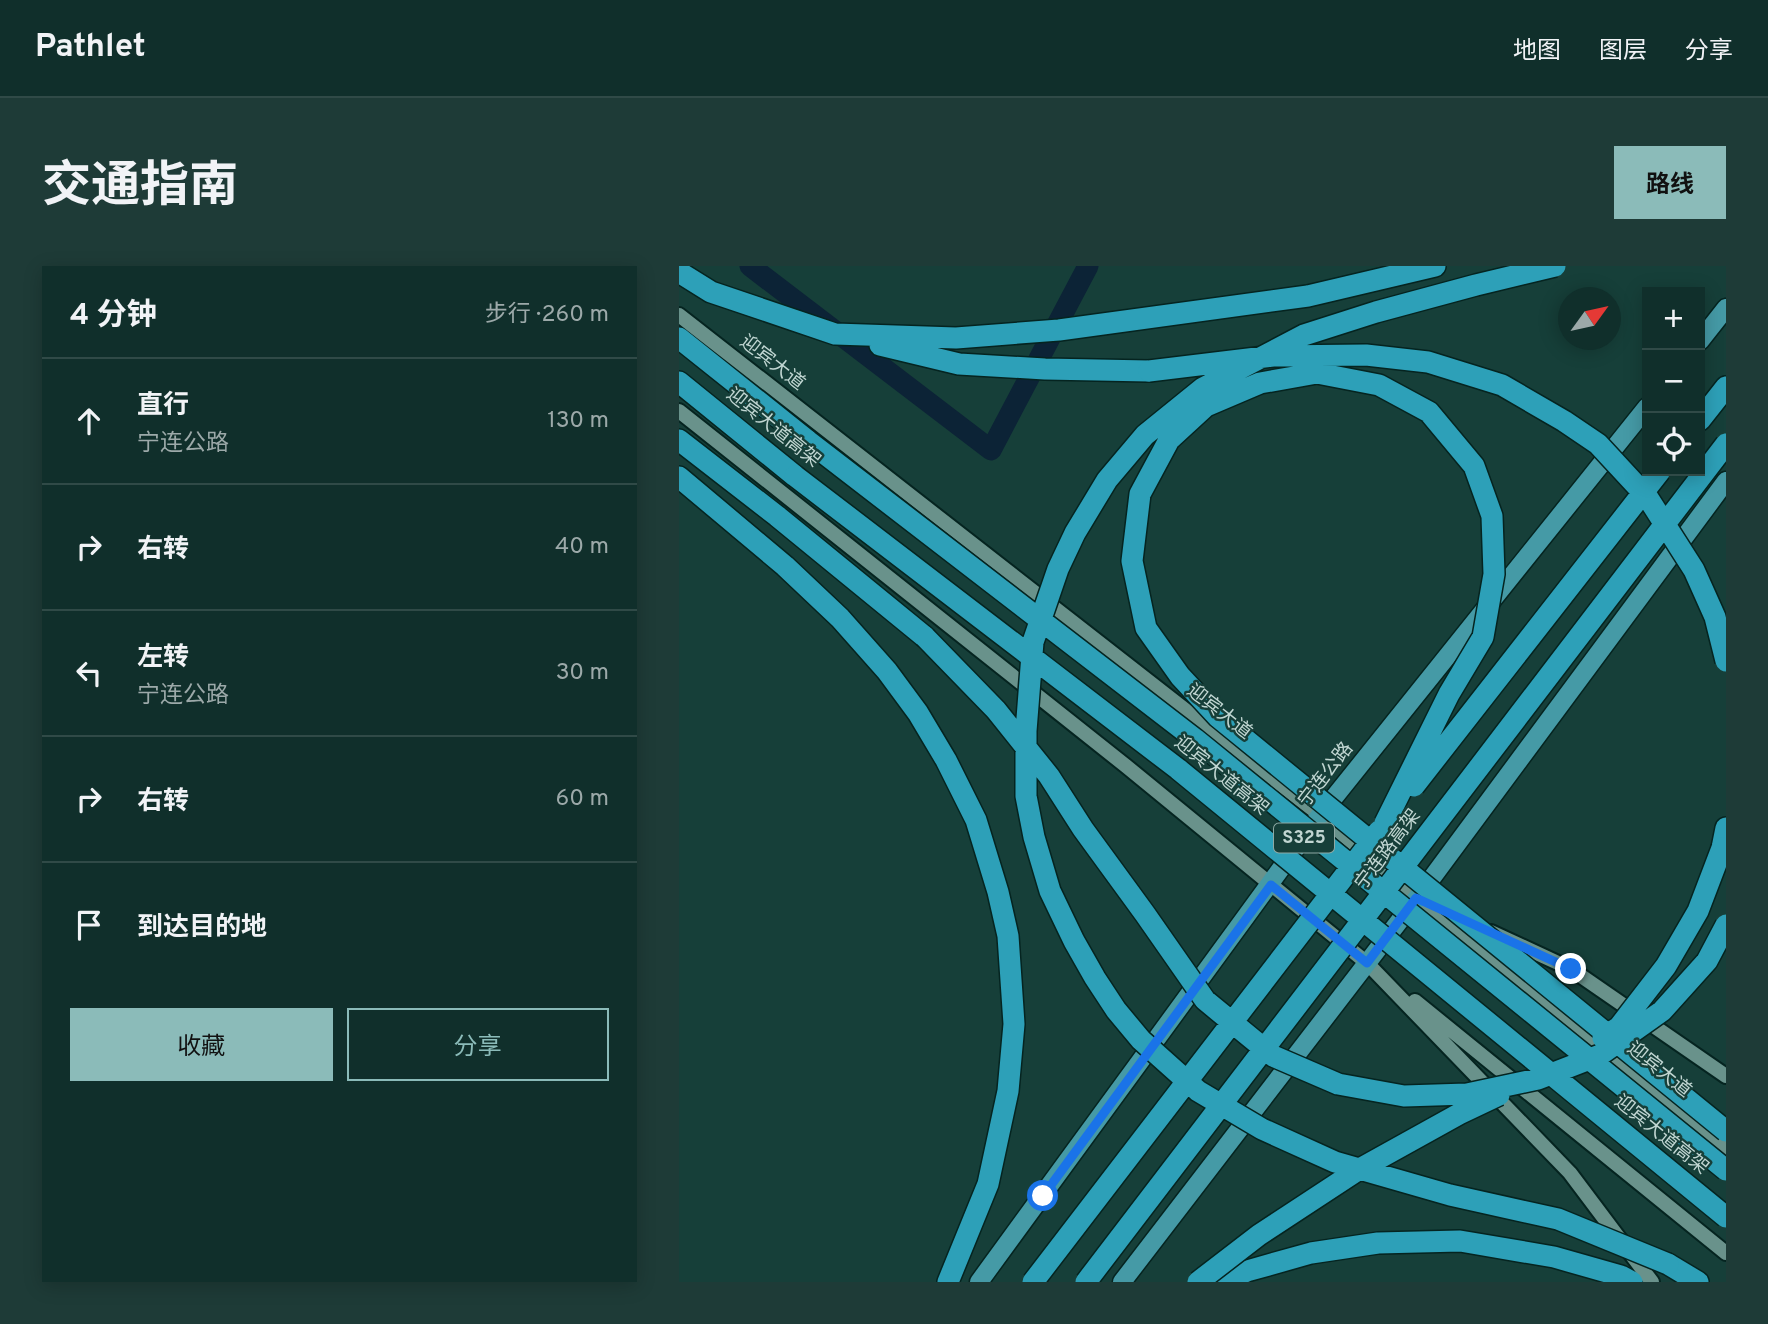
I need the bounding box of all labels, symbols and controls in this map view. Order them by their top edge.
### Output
text: Pathlet [35,27,146,69]
text: 地图 [1513,37,1561,67]
text: 图层 [1599,37,1647,67]
text: 分享 [1685,37,1733,67]
button: 路线 [1614,146,1726,219]
text: 交通指南 [42,158,238,220]
north arrow [1558,287,1621,350]
map controls [1642,287,1705,476]
button: + [1642,287,1705,350]
text: 4 分钟 [70,298,157,335]
text: 步行 · 260 m [485,301,609,330]
street label: 迎宾大道 [735,330,809,396]
button: − [1642,350,1705,413]
street label: 迎宾大道高架 [721,383,825,473]
text: 直行 [137,390,189,423]
icon: ahead [70,402,108,440]
text: 130 m [547,407,609,436]
button: locate [1642,413,1705,476]
text: 宁连公路 [137,430,229,459]
icon: right [70,528,108,566]
text: 40 m [555,533,609,562]
text: 右转 [137,534,189,567]
text: 左转 [137,642,189,675]
icon: left [70,654,108,692]
text: 30 m [556,659,609,688]
street label: 迎宾大道 [1182,679,1256,745]
text: 宁连公路 [137,682,229,711]
street label: 迎宾大道高架 [1169,731,1273,821]
street label: 宁连公路 [1293,738,1359,812]
icon: right [70,780,108,818]
text: 60 m [556,785,609,814]
text: 右转 [137,786,189,819]
street label: 宁连路高架 [1350,805,1426,895]
road number: S325 [1274,824,1334,852]
icon: arrive [70,906,108,944]
text: 到达目的地 [137,912,267,945]
route end [1555,953,1586,984]
button: 收藏 [70,1008,333,1081]
button: 分享 [347,1008,609,1081]
street label: 迎宾大道 [1622,1037,1696,1103]
street label: 迎宾大道高架 [1609,1090,1713,1180]
route start [1027,1180,1058,1211]

